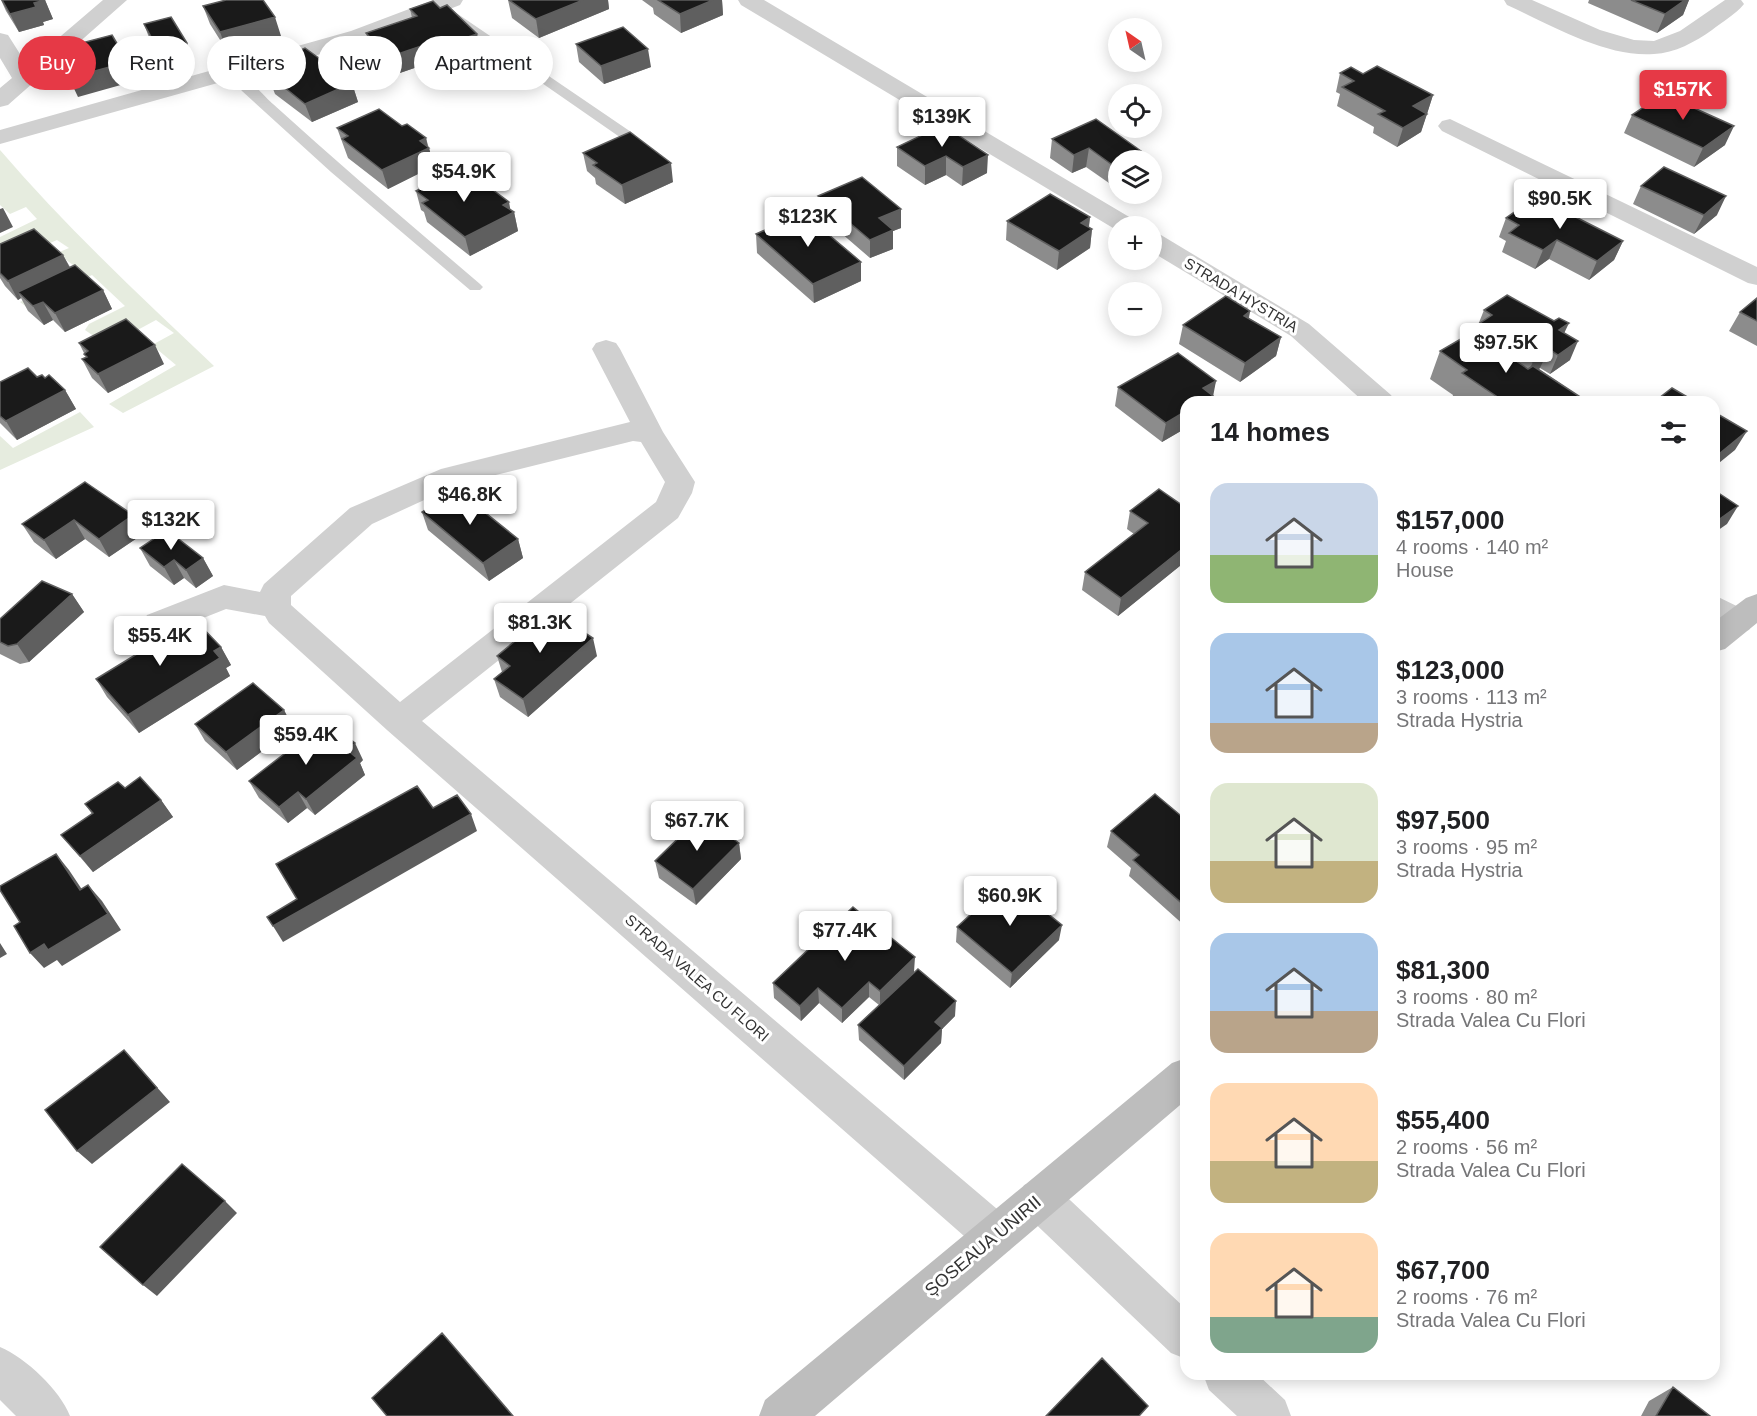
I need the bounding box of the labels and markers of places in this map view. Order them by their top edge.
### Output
pin: $157K [1641,70,1725,121]
pin: $139K [900,97,984,148]
pin: $54.9K [415,152,513,203]
pin: $90.5K [1511,179,1609,230]
pin: $123K [766,197,850,248]
pin: $97.5K [1457,323,1555,374]
pin: $46.8K [421,475,519,526]
pin: $132K [129,500,213,551]
pin: $81.3K [491,603,589,654]
pin: $55.4K [111,616,209,667]
pin: $59.4K [257,715,355,766]
pin: $67.7K [648,801,746,852]
pin: $60.9K [961,876,1059,927]
pin: $77.4K [796,911,894,962]

